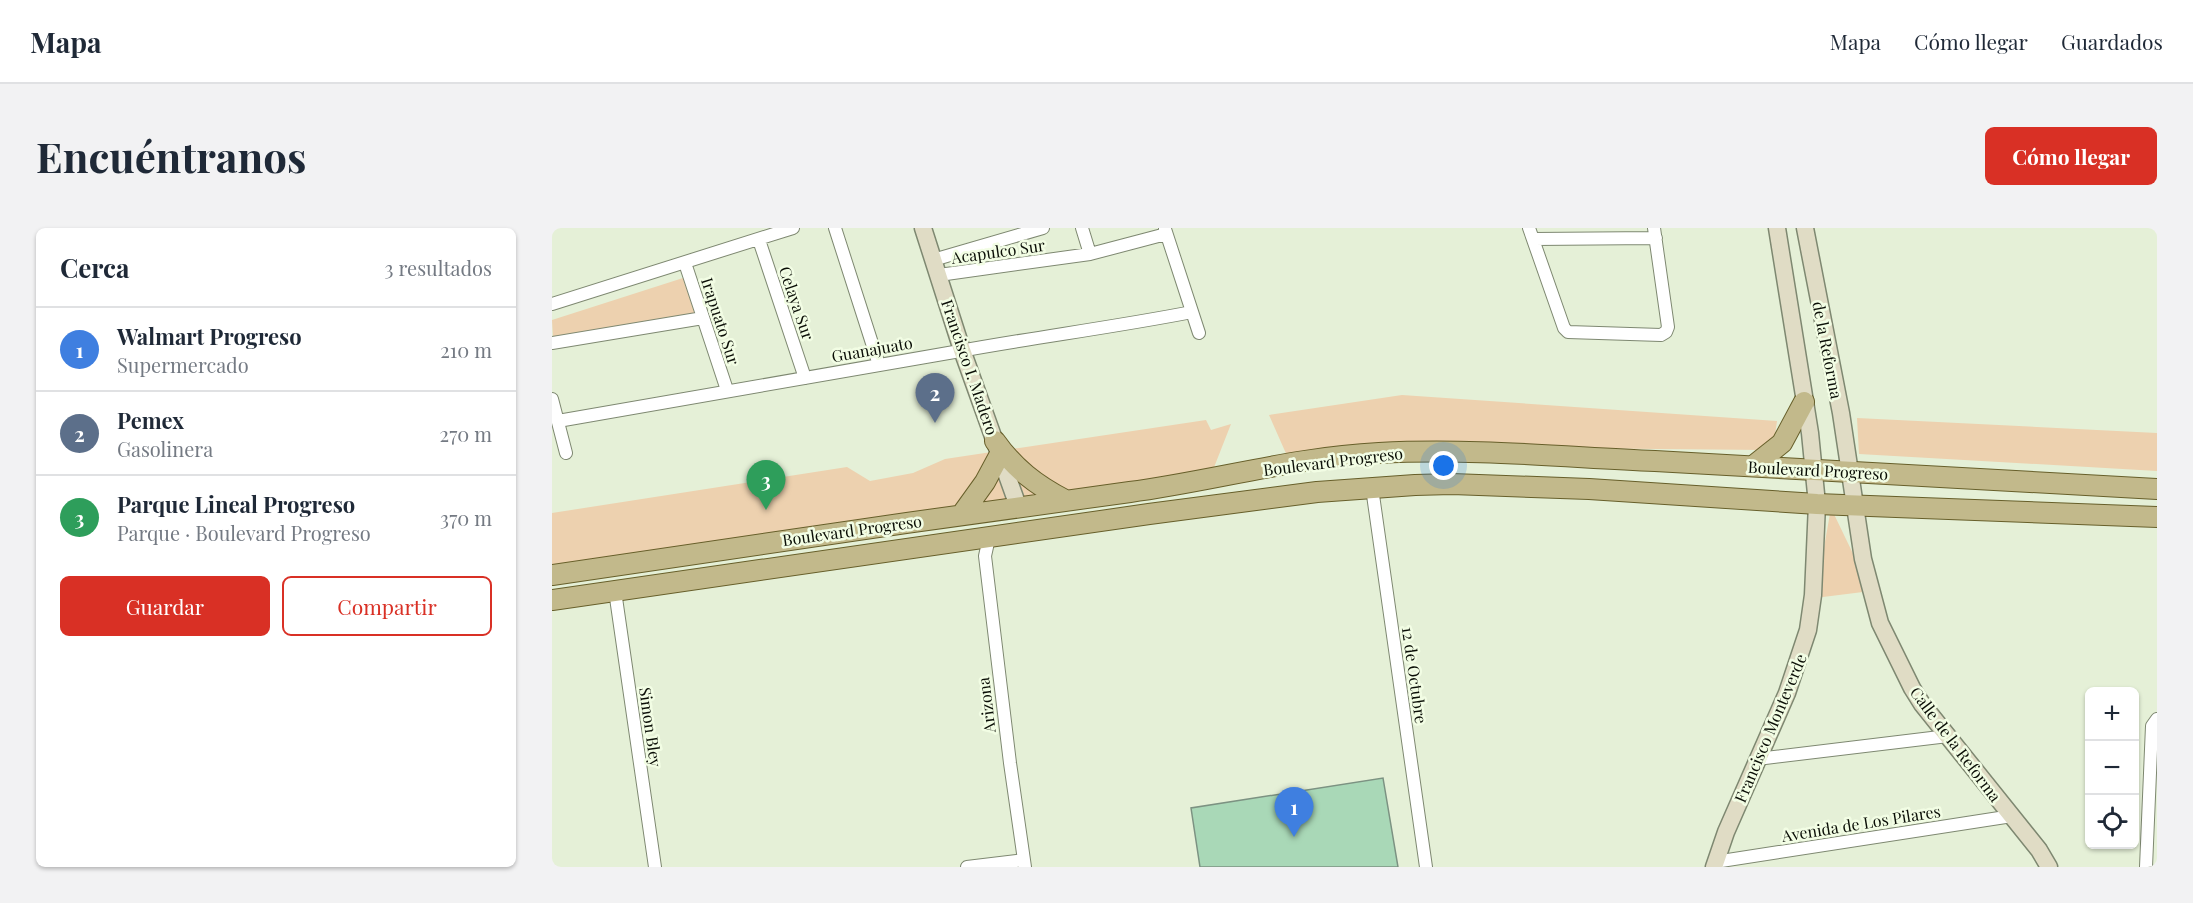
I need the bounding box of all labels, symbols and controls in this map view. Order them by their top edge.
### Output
text: Mapa [30,23,102,60]
text: Mapa [1830,27,1881,55]
text: Cómo llegar [1914,27,2028,55]
text: Guardados [2061,27,2163,55]
button: Cómo llegar [1985,127,2157,185]
text: Encuéntranos [36,128,306,184]
street label: Acapulco Sur [949,234,1046,268]
text: Cerca [60,250,129,285]
text: 3 resultados [385,254,492,281]
street label: Celaya Sur [775,263,819,343]
street label: Irapuato Sur [697,275,745,367]
street label: Francisco I. Madero [937,296,1003,438]
street label: de la Reforma [1808,299,1848,401]
text: Walmart Progreso [117,321,302,351]
street label: Guanajuato [830,332,914,366]
text: 1 [76,336,83,363]
text: 210 m [440,336,492,363]
text: Supermercado [117,351,249,378]
pin: 2 [916,374,955,423]
text: Pemex [117,405,184,435]
text: 2 [74,420,85,447]
text: 270 m [440,420,492,447]
text: Gasolinera [117,435,213,462]
street label: Boulevard Progreso [1262,442,1404,480]
your location [1429,451,1458,480]
street label: Boulevard Progreso [1747,456,1889,484]
pin: 3 [746,460,786,510]
text: Parque Lineal Progreso [117,489,355,519]
text: 3 [75,504,84,531]
text: 370 m [440,504,492,531]
street label: Boulevard Progreso [781,510,923,550]
text: Parque · Boulevard Progreso [117,519,371,546]
button: Guardar [60,576,270,636]
button: Compartir [282,576,492,636]
street label: 12 de Octubre [1398,625,1432,725]
street label: Francisco Monteverde [1729,650,1811,806]
street label: Arizona [972,676,1000,735]
street label: Calle de la Reforma [1906,682,2006,806]
street label: Simon Bley [635,686,667,768]
map controls [2085,687,2139,849]
button: + [2085,687,2139,741]
button: − [2085,741,2139,795]
pin: 1 [1274,788,1314,837]
button: locate [2085,795,2139,849]
street label: Avenida de Los Pilares [1779,800,1942,846]

